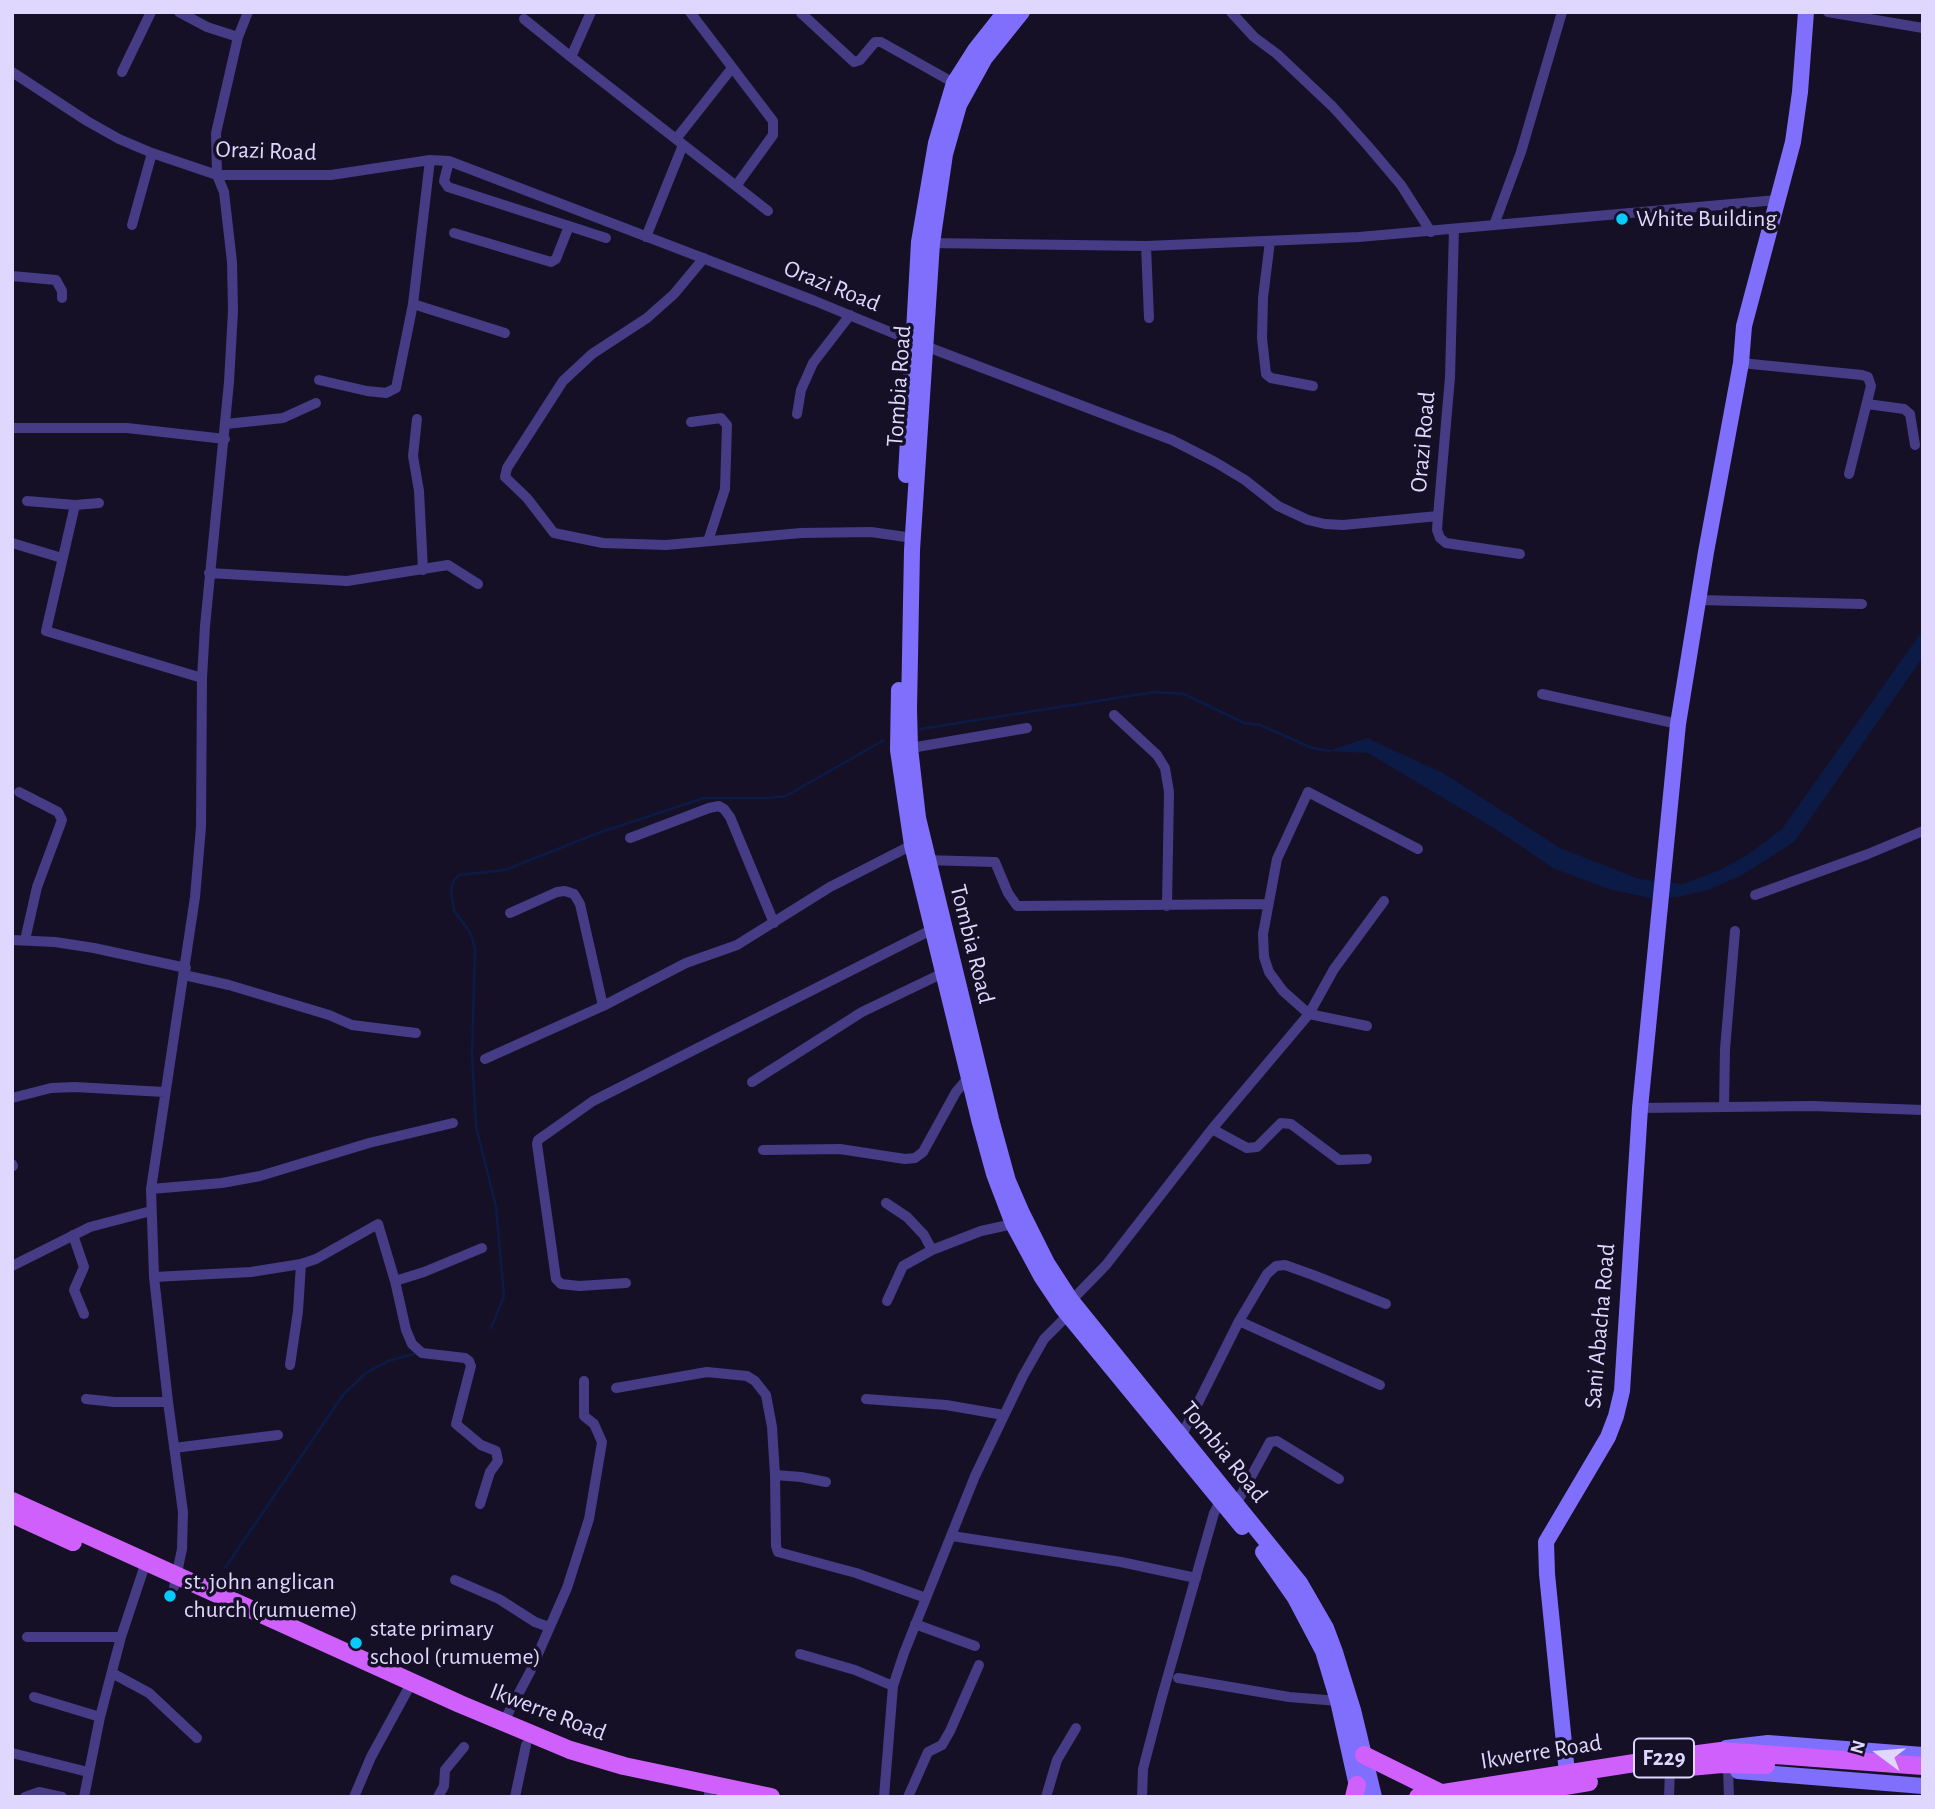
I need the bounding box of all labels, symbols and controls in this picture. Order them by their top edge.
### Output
street label: Orazi Road [215,135,317,167]
place label: White Building [1636,205,1777,233]
marker: White Building [1614,211,1630,227]
street label: Orazi Road [780,254,884,318]
street label: Tombia Road [880,324,918,448]
street label: Orazi Road [1404,390,1442,494]
street label: Tombia Road [943,881,1001,1007]
street label: Sani Abacha Road [1578,1242,1622,1410]
street label: Tombia Road [1174,1396,1274,1508]
place label: st. john anglican church (rumueme) [184,1568,358,1624]
marker: st. john anglican church (rumueme) [162,1588,178,1604]
place label: state primary school (rumueme) [370,1615,541,1671]
marker: state primary school (rumueme) [348,1635,364,1651]
street label: Ikwerre Road [486,1677,610,1747]
north arrow [1844,1718,1914,1788]
street label: Ikwerre Road [1478,1728,1604,1776]
road number: F229 [1634,1738,1694,1778]
text: N [1847,1738,1869,1756]

